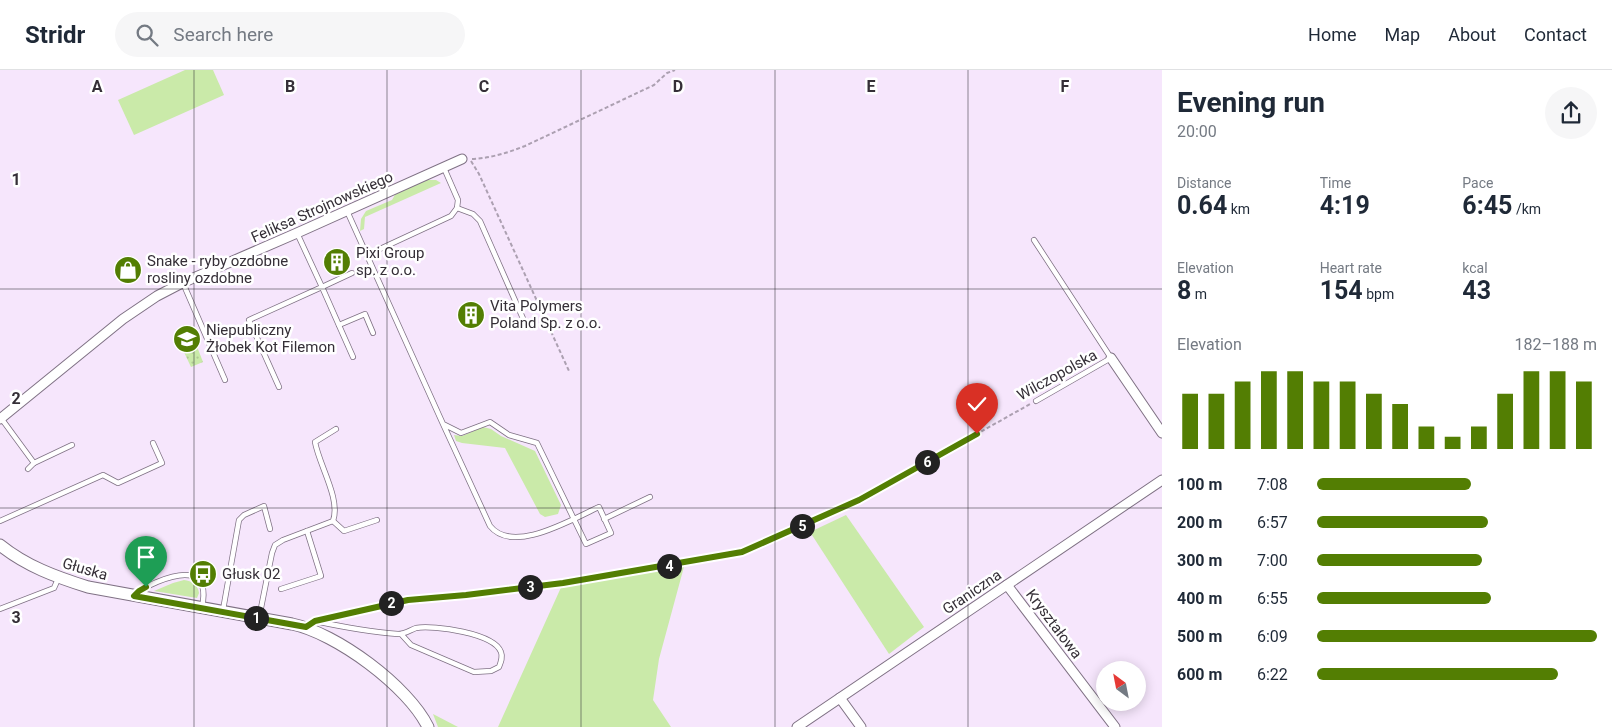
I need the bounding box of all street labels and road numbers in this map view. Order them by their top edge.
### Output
street label: Feliksa Strojnowskiego [248,168,396,246]
street label: Wilczopolska [1014,346,1100,404]
street label: Głuska [60,554,110,584]
street label: Graniczna [939,566,1005,618]
street label: Kryształowa [1022,586,1086,662]

